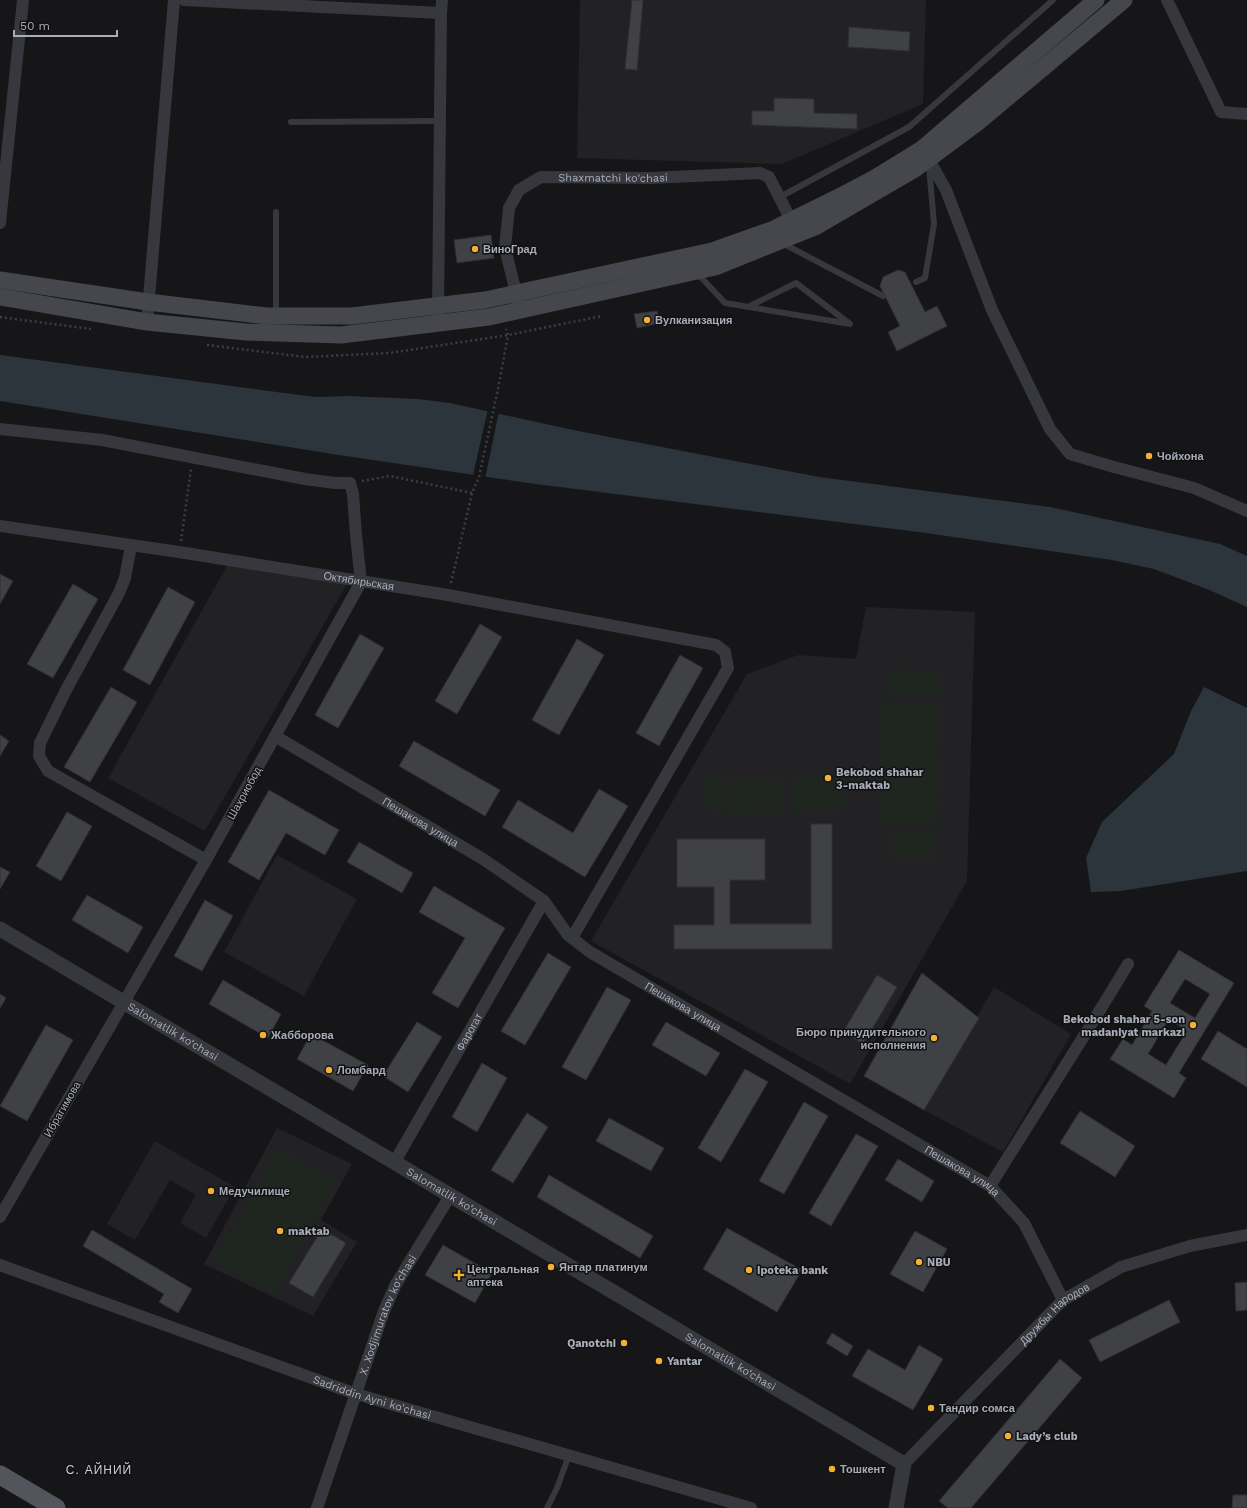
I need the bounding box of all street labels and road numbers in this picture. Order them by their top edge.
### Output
street label: Shaxmatchi ko'chasi [558,171,668,185]
street label: Октябирьская [322,569,395,593]
street label: Шахриобод [225,764,265,822]
street label: Пешакова улица [380,795,461,850]
street label: Пешакова улица [642,980,724,1035]
street label: Salomatlik ko‘chasi [125,1000,220,1064]
street label: Фарогат [454,1011,485,1053]
street label: Ибрагимова [41,1078,84,1139]
street label: Пешакова улица [922,1143,1003,1200]
street label: Salomatlik ko‘chasi [404,1165,499,1229]
street label: X. Xodjimuratov ko'chasi [357,1253,419,1377]
street label: Дружбы Народов [1017,1280,1092,1348]
street label: Salomatlik ko‘chasi [683,1330,778,1394]
street label: Sadriddin Ayni ko'chasi [311,1373,433,1422]

